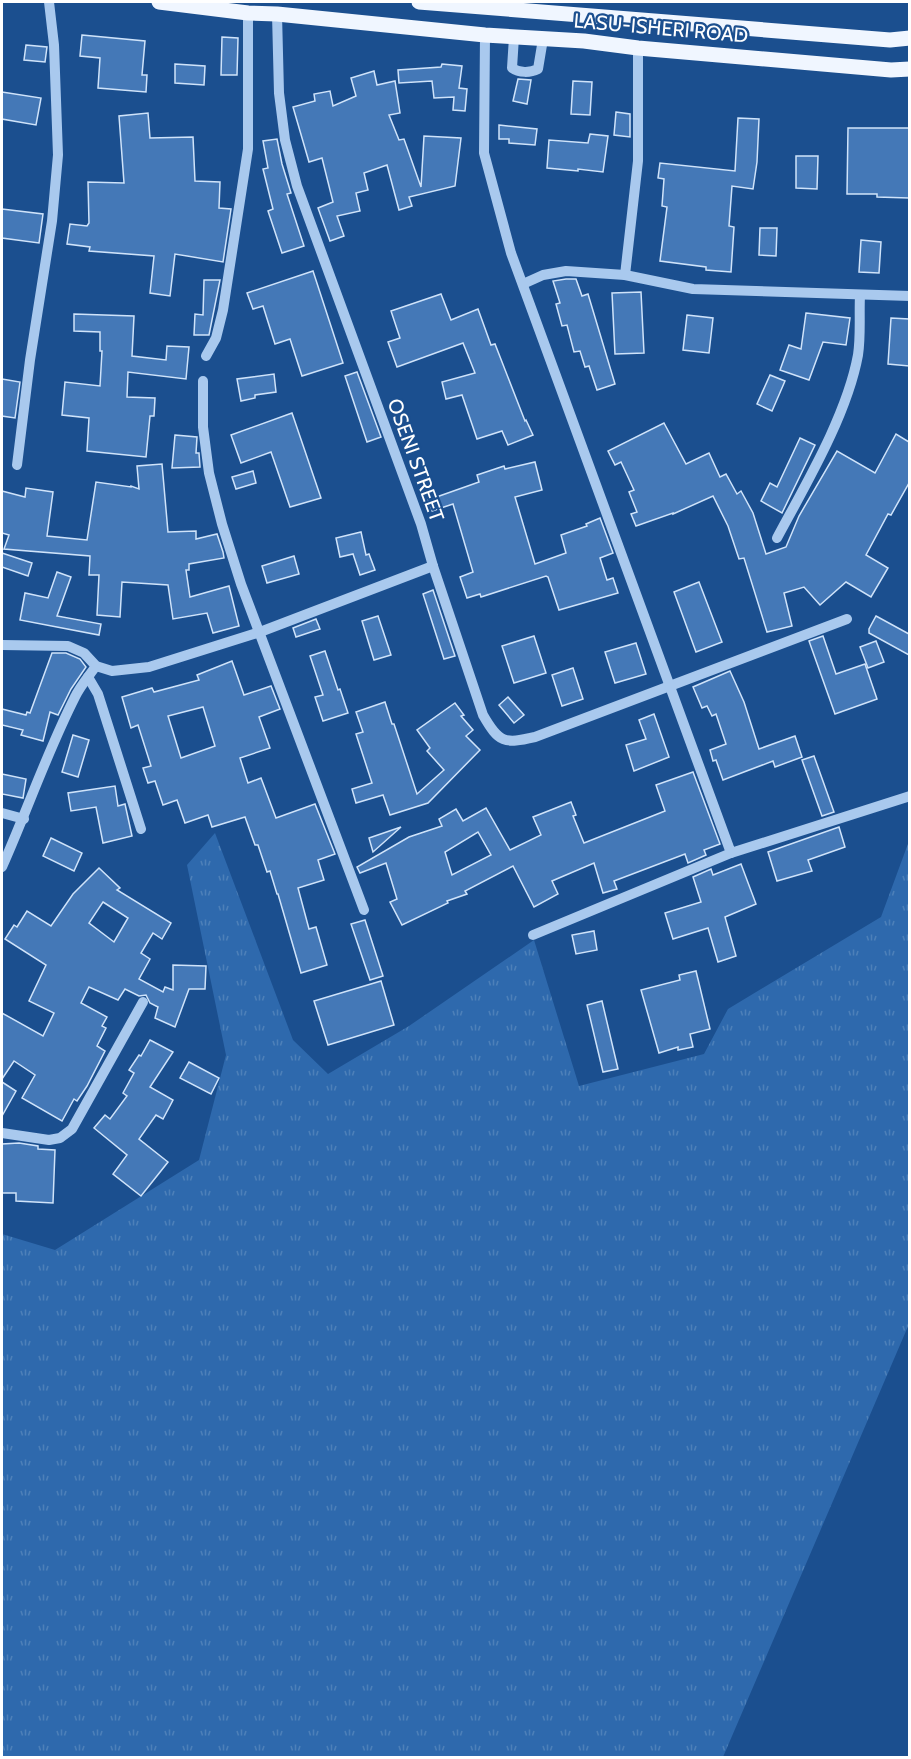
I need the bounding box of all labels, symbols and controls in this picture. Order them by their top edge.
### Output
street label: LASU-ISHERI ROAD [573,8,749,48]
street label: OSENI STREET [383,395,449,525]

